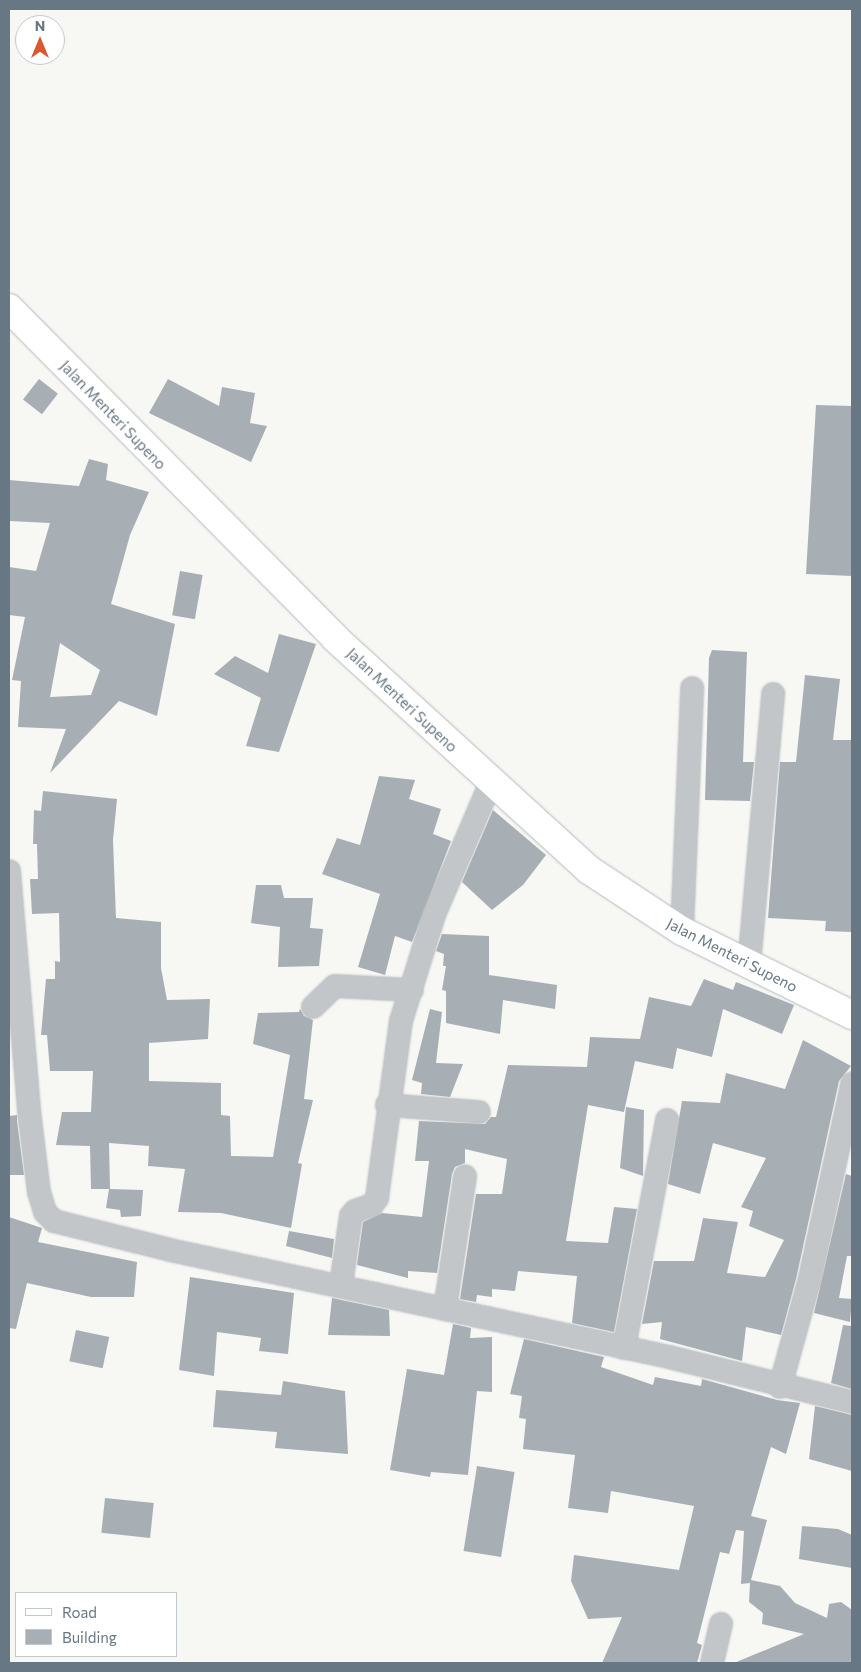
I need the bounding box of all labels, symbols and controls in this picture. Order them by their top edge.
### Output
north arrow [15,15,65,65]
text: N [35,17,45,34]
street label: Jalan Menteri Supeno [56,357,170,473]
street label: Jalan Menteri Supeno [343,644,461,756]
street label: Jalan Menteri Supeno [664,914,800,996]
legend [15,1592,178,1657]
text: Road [62,1603,97,1621]
text: Building [62,1628,117,1646]

